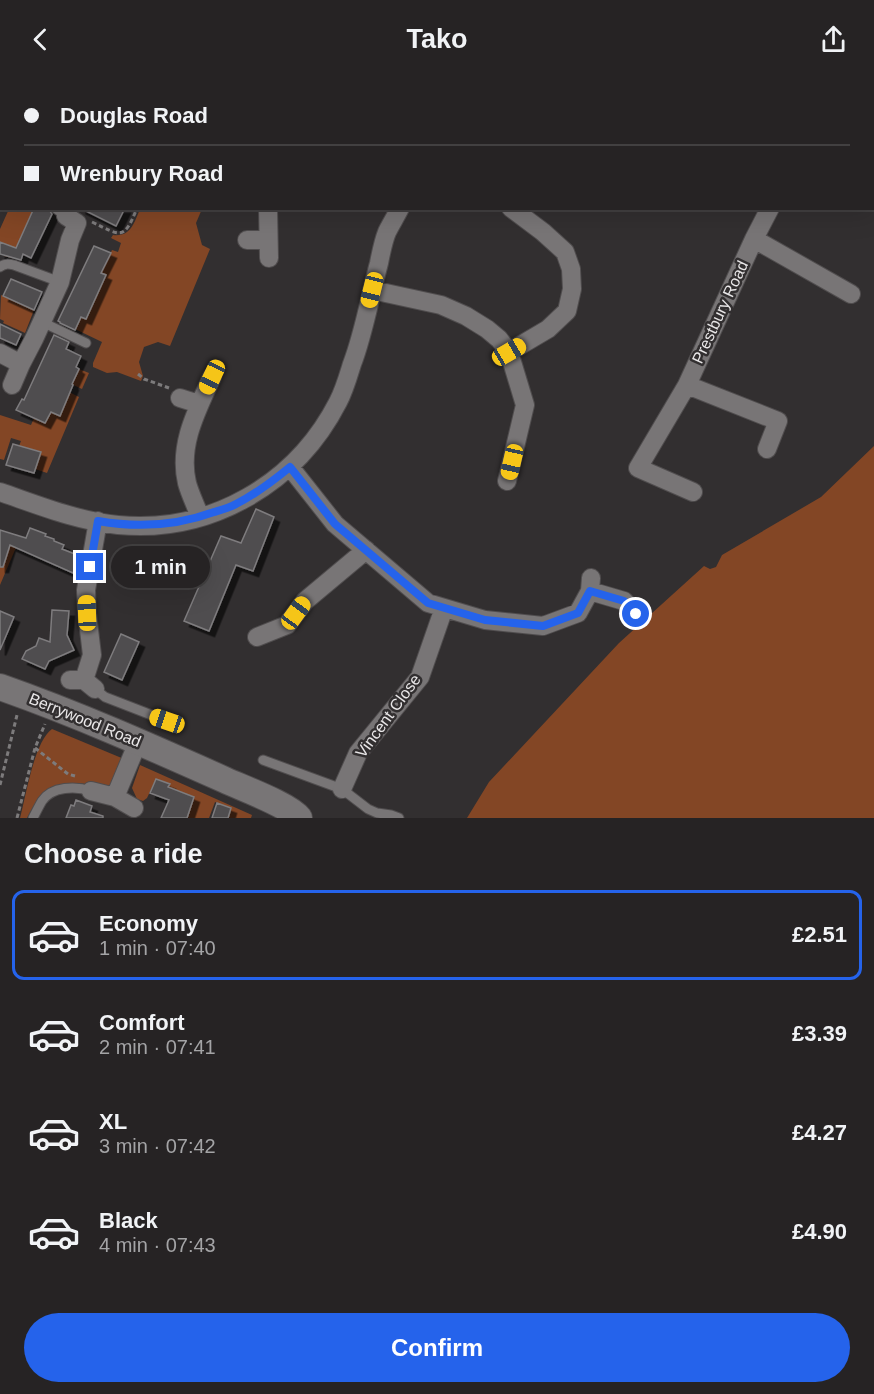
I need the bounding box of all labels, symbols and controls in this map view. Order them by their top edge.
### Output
icon: back [24,23,57,56]
icon: share [817,23,850,56]
text: Tako [406,24,468,54]
text: Douglas Road [60,103,208,128]
text: Wrenbury Road [60,161,223,186]
street label: Prestbury Road [689,258,751,366]
car [359,270,385,310]
car [489,335,529,369]
car [196,357,228,397]
car [499,442,525,482]
callout: 1 min [111,546,210,588]
route end [76,553,103,580]
text: 1 min [134,556,187,578]
car [278,593,314,633]
car [77,595,97,631]
route start [622,600,649,627]
street label: Vincent Close [352,671,424,761]
street label: Berrywood Road [27,690,143,750]
car [147,707,187,735]
text: Choose a ride [24,839,203,869]
icon: car [27,908,81,962]
text: Economy [99,911,198,936]
text: £2.51 [792,922,847,947]
text: 1 min · 07:40 [99,937,216,959]
icon: car [27,1007,81,1061]
text: Comfort [99,1010,185,1035]
text: £3.39 [792,1021,847,1046]
text: 2 min · 07:41 [99,1036,216,1058]
icon: car [27,1106,81,1160]
text: XL [99,1109,127,1134]
text: £4.27 [792,1120,847,1145]
text: 3 min · 07:42 [99,1135,216,1157]
icon: car [27,1205,81,1259]
text: Black [99,1208,158,1233]
text: £4.90 [792,1219,847,1244]
text: 4 min · 07:43 [99,1234,216,1256]
button: Confirm [24,1313,850,1382]

